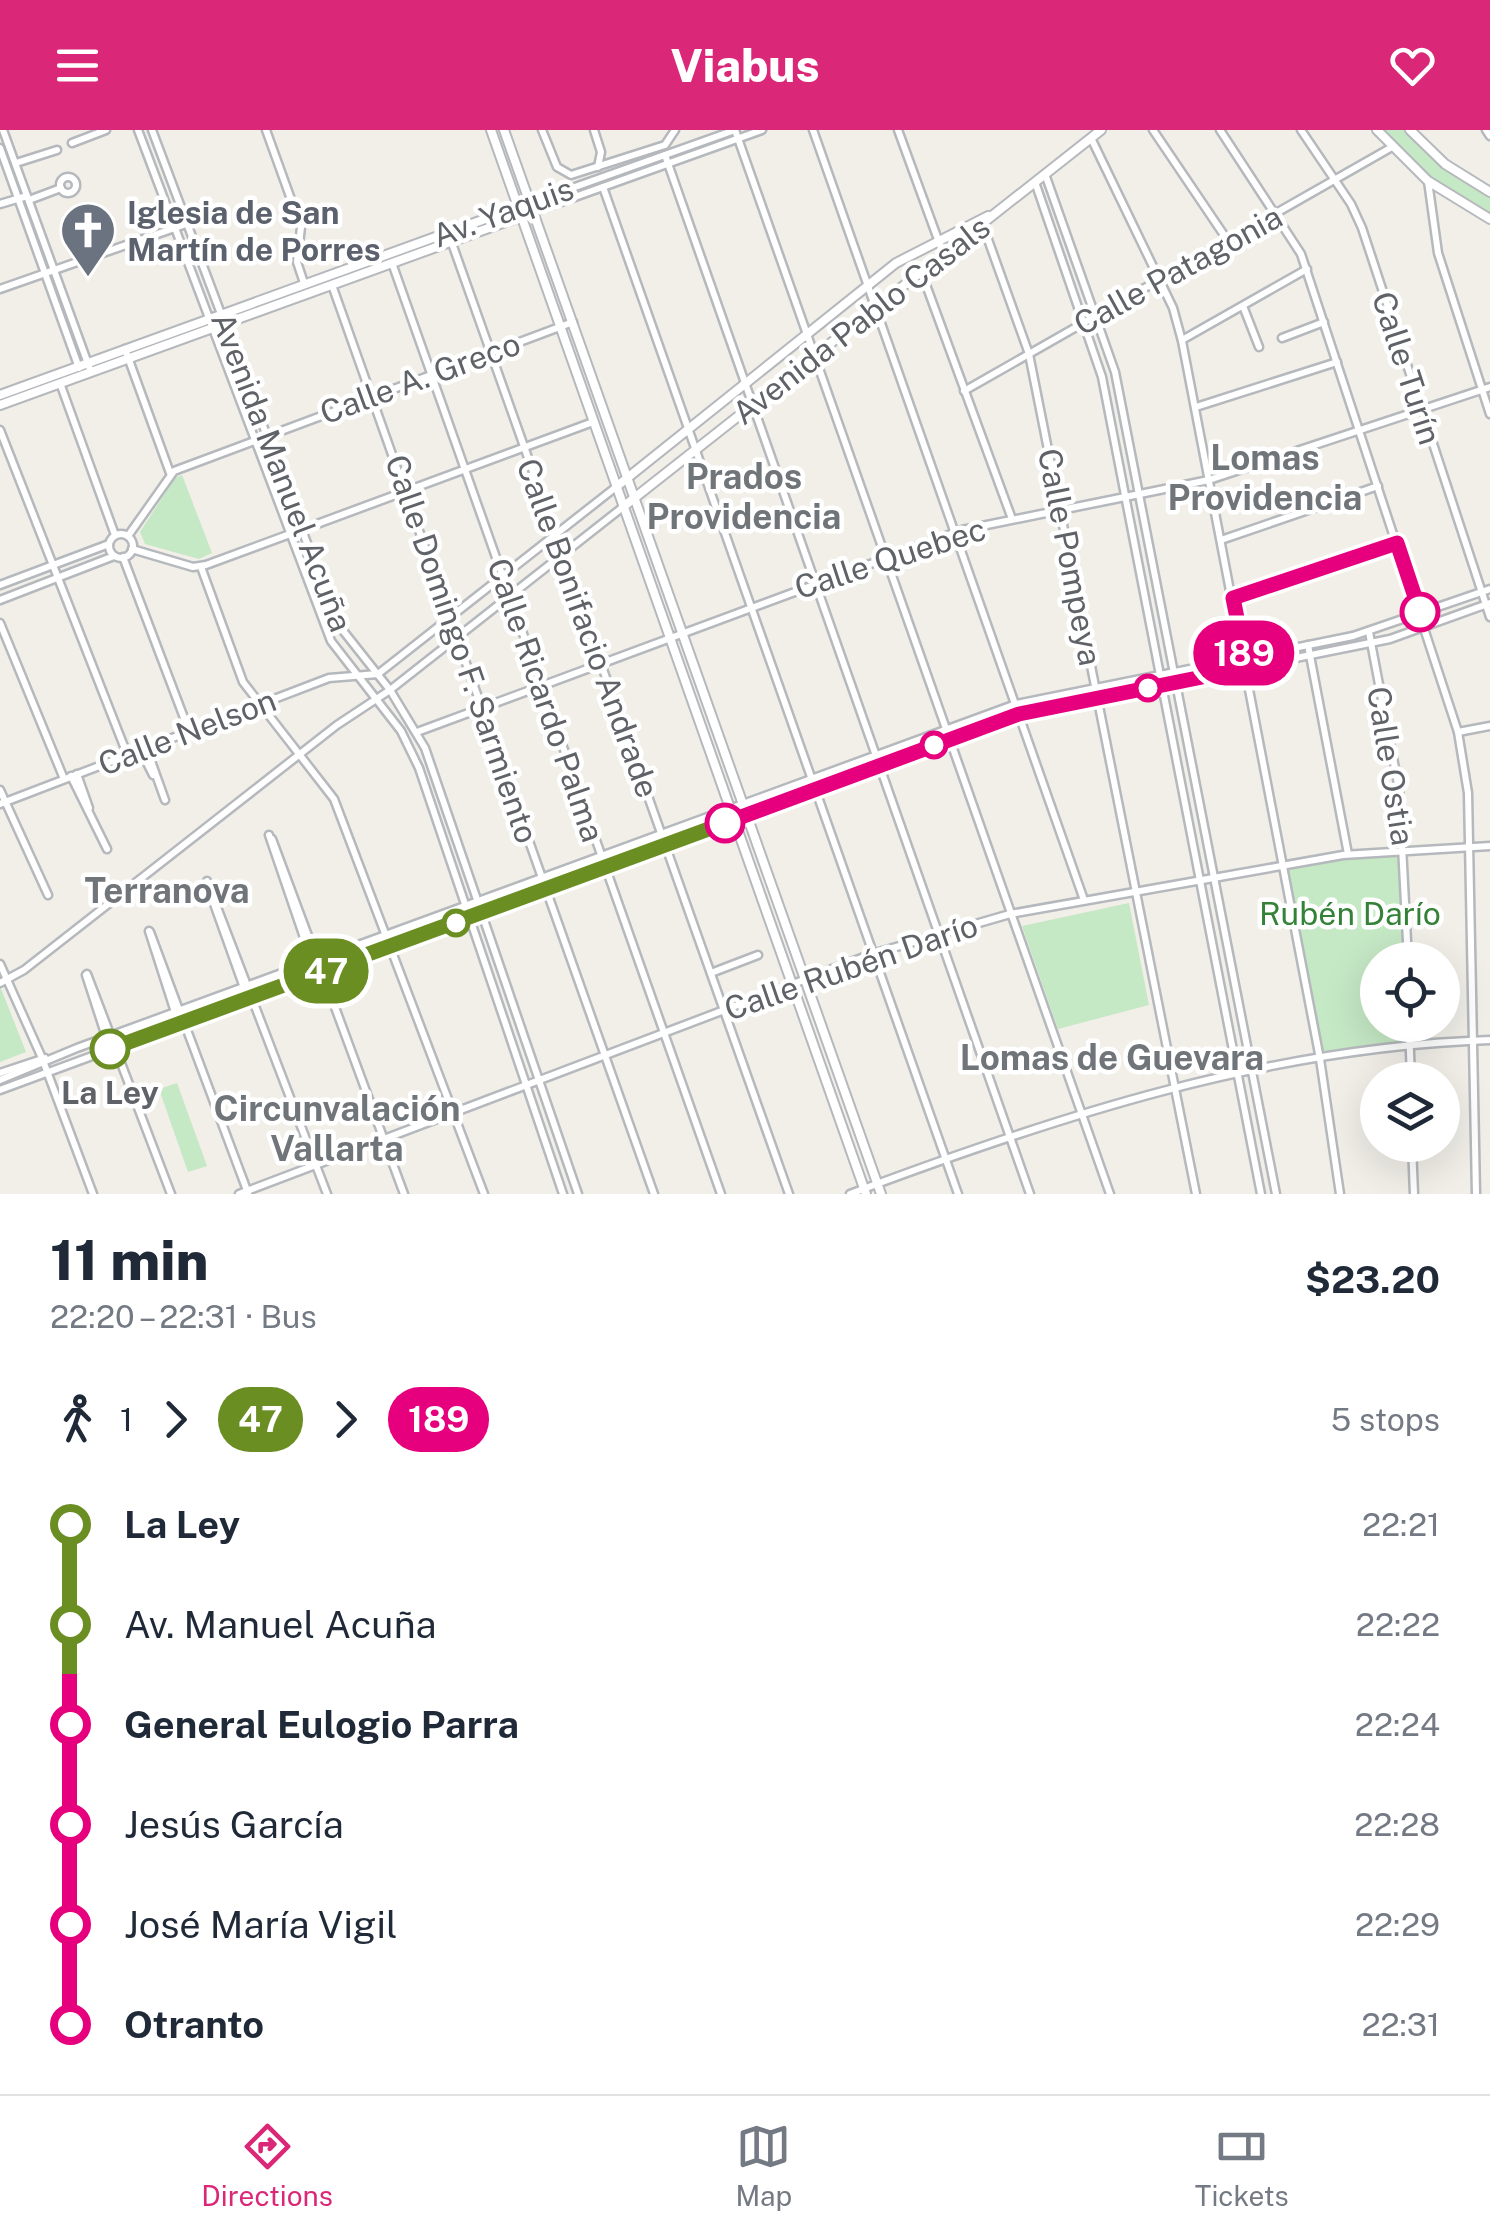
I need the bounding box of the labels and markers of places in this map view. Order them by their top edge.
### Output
place label: Iglesia de San Martín de Porres [127,194,381,268]
church icon: Iglesia de San Martín de Porres [58,200,118,279]
unlabelled marker [1401,593,1439,631]
unlabelled marker [1135,675,1161,701]
unlabelled marker [921,732,947,758]
unlabelled marker [706,804,744,842]
unlabelled marker [443,910,469,936]
marker: La Ley [91,1030,129,1068]
place label: La Ley [61,1074,159,1111]

